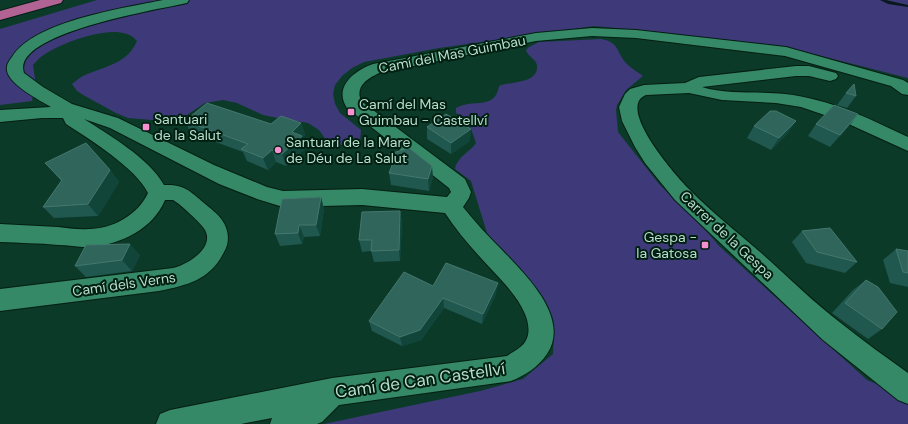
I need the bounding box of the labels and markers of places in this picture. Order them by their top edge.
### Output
place label: Camí del Mas Guimbau - Castellví [359,95,488,129]
marker: Camí del Mas Guimbau - Castellví [346,107,356,117]
place label: Santuari de la Salut [154,110,221,144]
marker: Santuari de la Salut [141,122,151,132]
place label: Santuari de la Mare de Déu de La Salut [286,133,410,167]
marker: Santuari de la Mare de Déu de La Salut [273,145,283,155]
place label: Gespa - la Gatosa [636,228,697,262]
marker: Gespa - la Gatosa [700,240,710,250]

